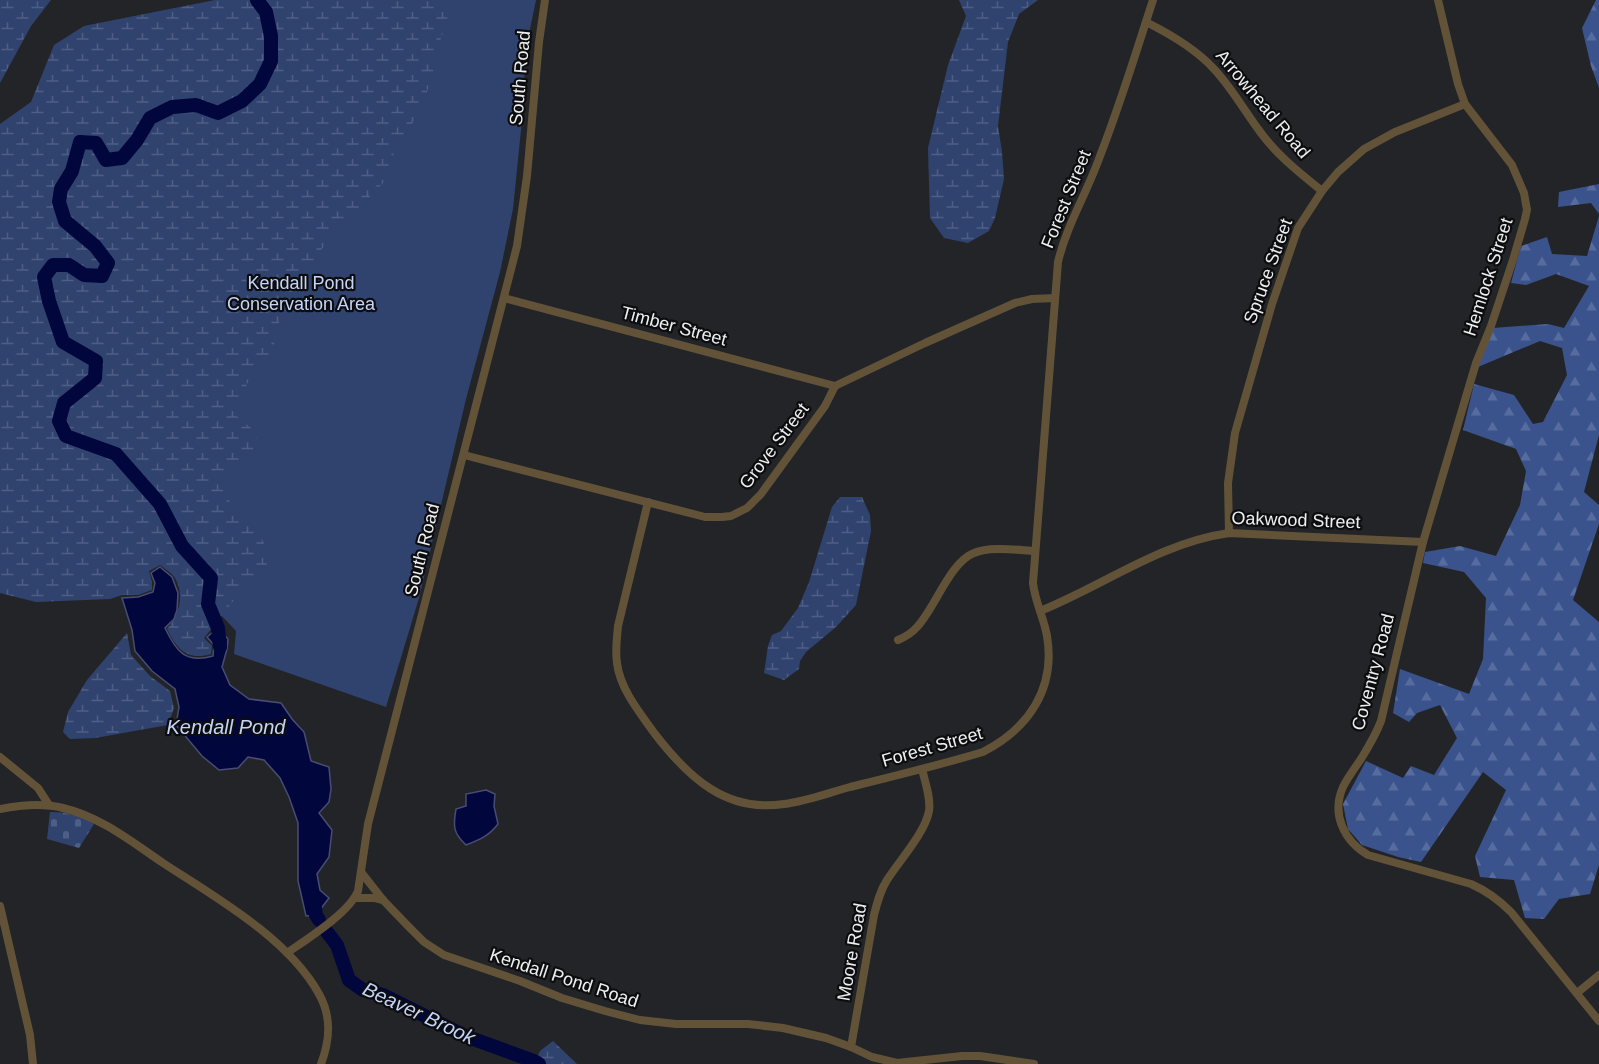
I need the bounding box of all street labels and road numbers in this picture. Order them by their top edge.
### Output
street label: South Road [506,30,534,126]
street label: Arrowhead Road [1212,46,1314,162]
street label: Forest Street [1037,147,1095,251]
street label: Hemlock Street [1459,215,1517,339]
street label: Spruce Street [1240,216,1296,326]
street label: Timber Street [619,302,729,350]
street label: Grove Street [735,399,813,493]
street label: South Road [401,501,443,599]
street label: Oakwood Street [1231,508,1361,532]
street label: Coventry Road [1348,611,1398,733]
street label: Forest Street [879,723,985,771]
street label: Moore Road [834,901,870,1003]
street label: Kendall Pond Road [487,945,641,1011]

